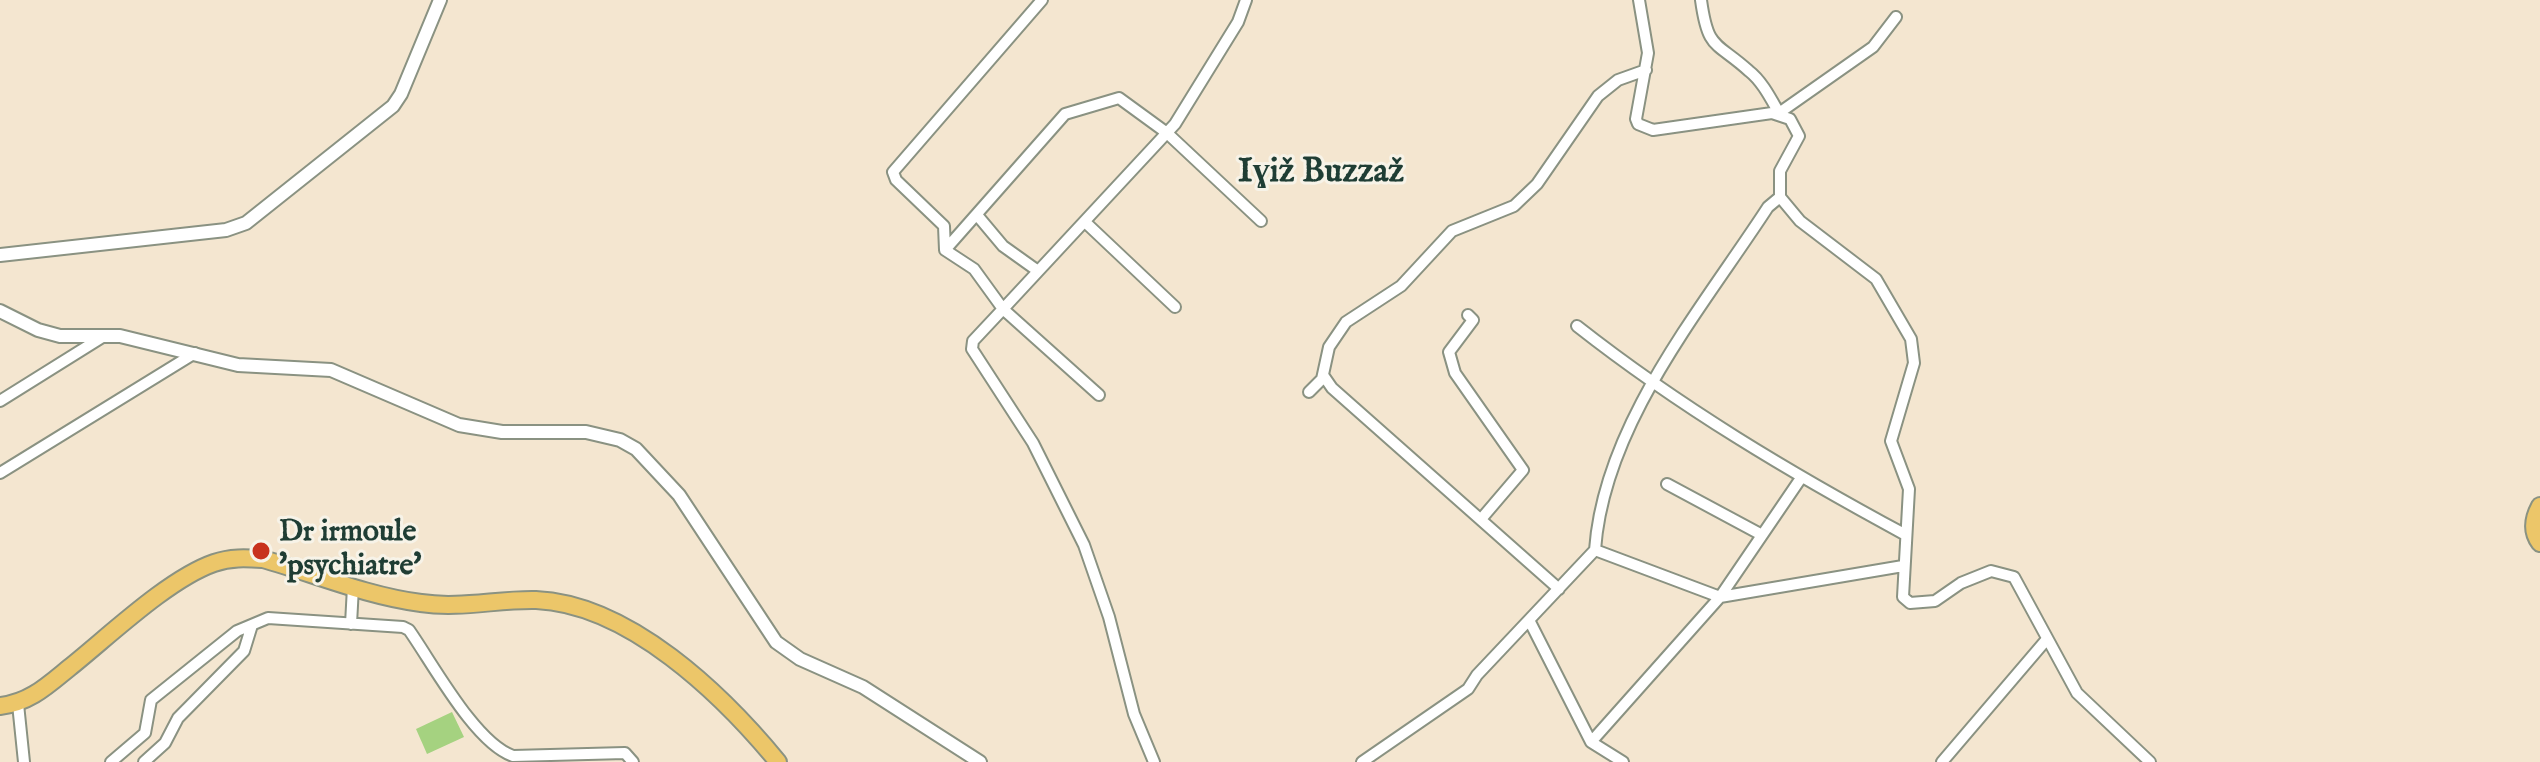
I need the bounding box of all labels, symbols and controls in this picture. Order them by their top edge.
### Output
district label: Iɣiž Buzzaž [1238,154,1404,194]
place label: Dr irmoule 'psychiatre' [279,516,421,586]
marker: Dr irmoule 'psychiatre' [250,540,272,562]

